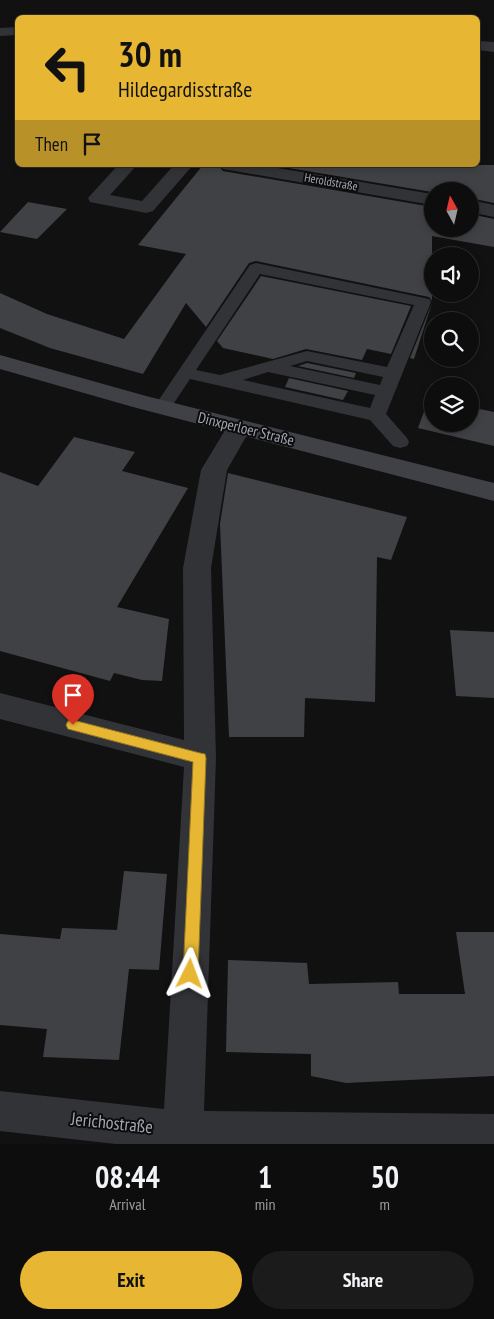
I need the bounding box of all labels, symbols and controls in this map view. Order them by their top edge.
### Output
text: 30 m [118,31,182,77]
icon: left [35,35,100,100]
text: Hildegardisstraße [118,75,252,103]
icon: arrive [78,130,106,158]
text: Then [35,132,68,156]
street label: Heroldstraße [303,169,359,194]
north arrow [424,182,479,238]
map controls [424,182,479,432]
button: sound [424,247,479,302]
button: search [424,312,479,367]
button: layers [424,377,479,432]
street label: Dinxperloer Straße [196,407,296,450]
pin [52,674,94,725]
icon: arrive [59,681,87,709]
position arrow [163,947,215,999]
street label: Jerichostraße [69,1107,154,1138]
text: 08:44 [95,1157,160,1196]
text: 1 [258,1157,272,1196]
text: 50 [370,1157,399,1196]
text: Arrival [109,1194,145,1214]
text: min [255,1194,276,1214]
text: m [380,1194,390,1214]
button: Exit [20,1251,242,1309]
button: Share [252,1251,474,1309]

